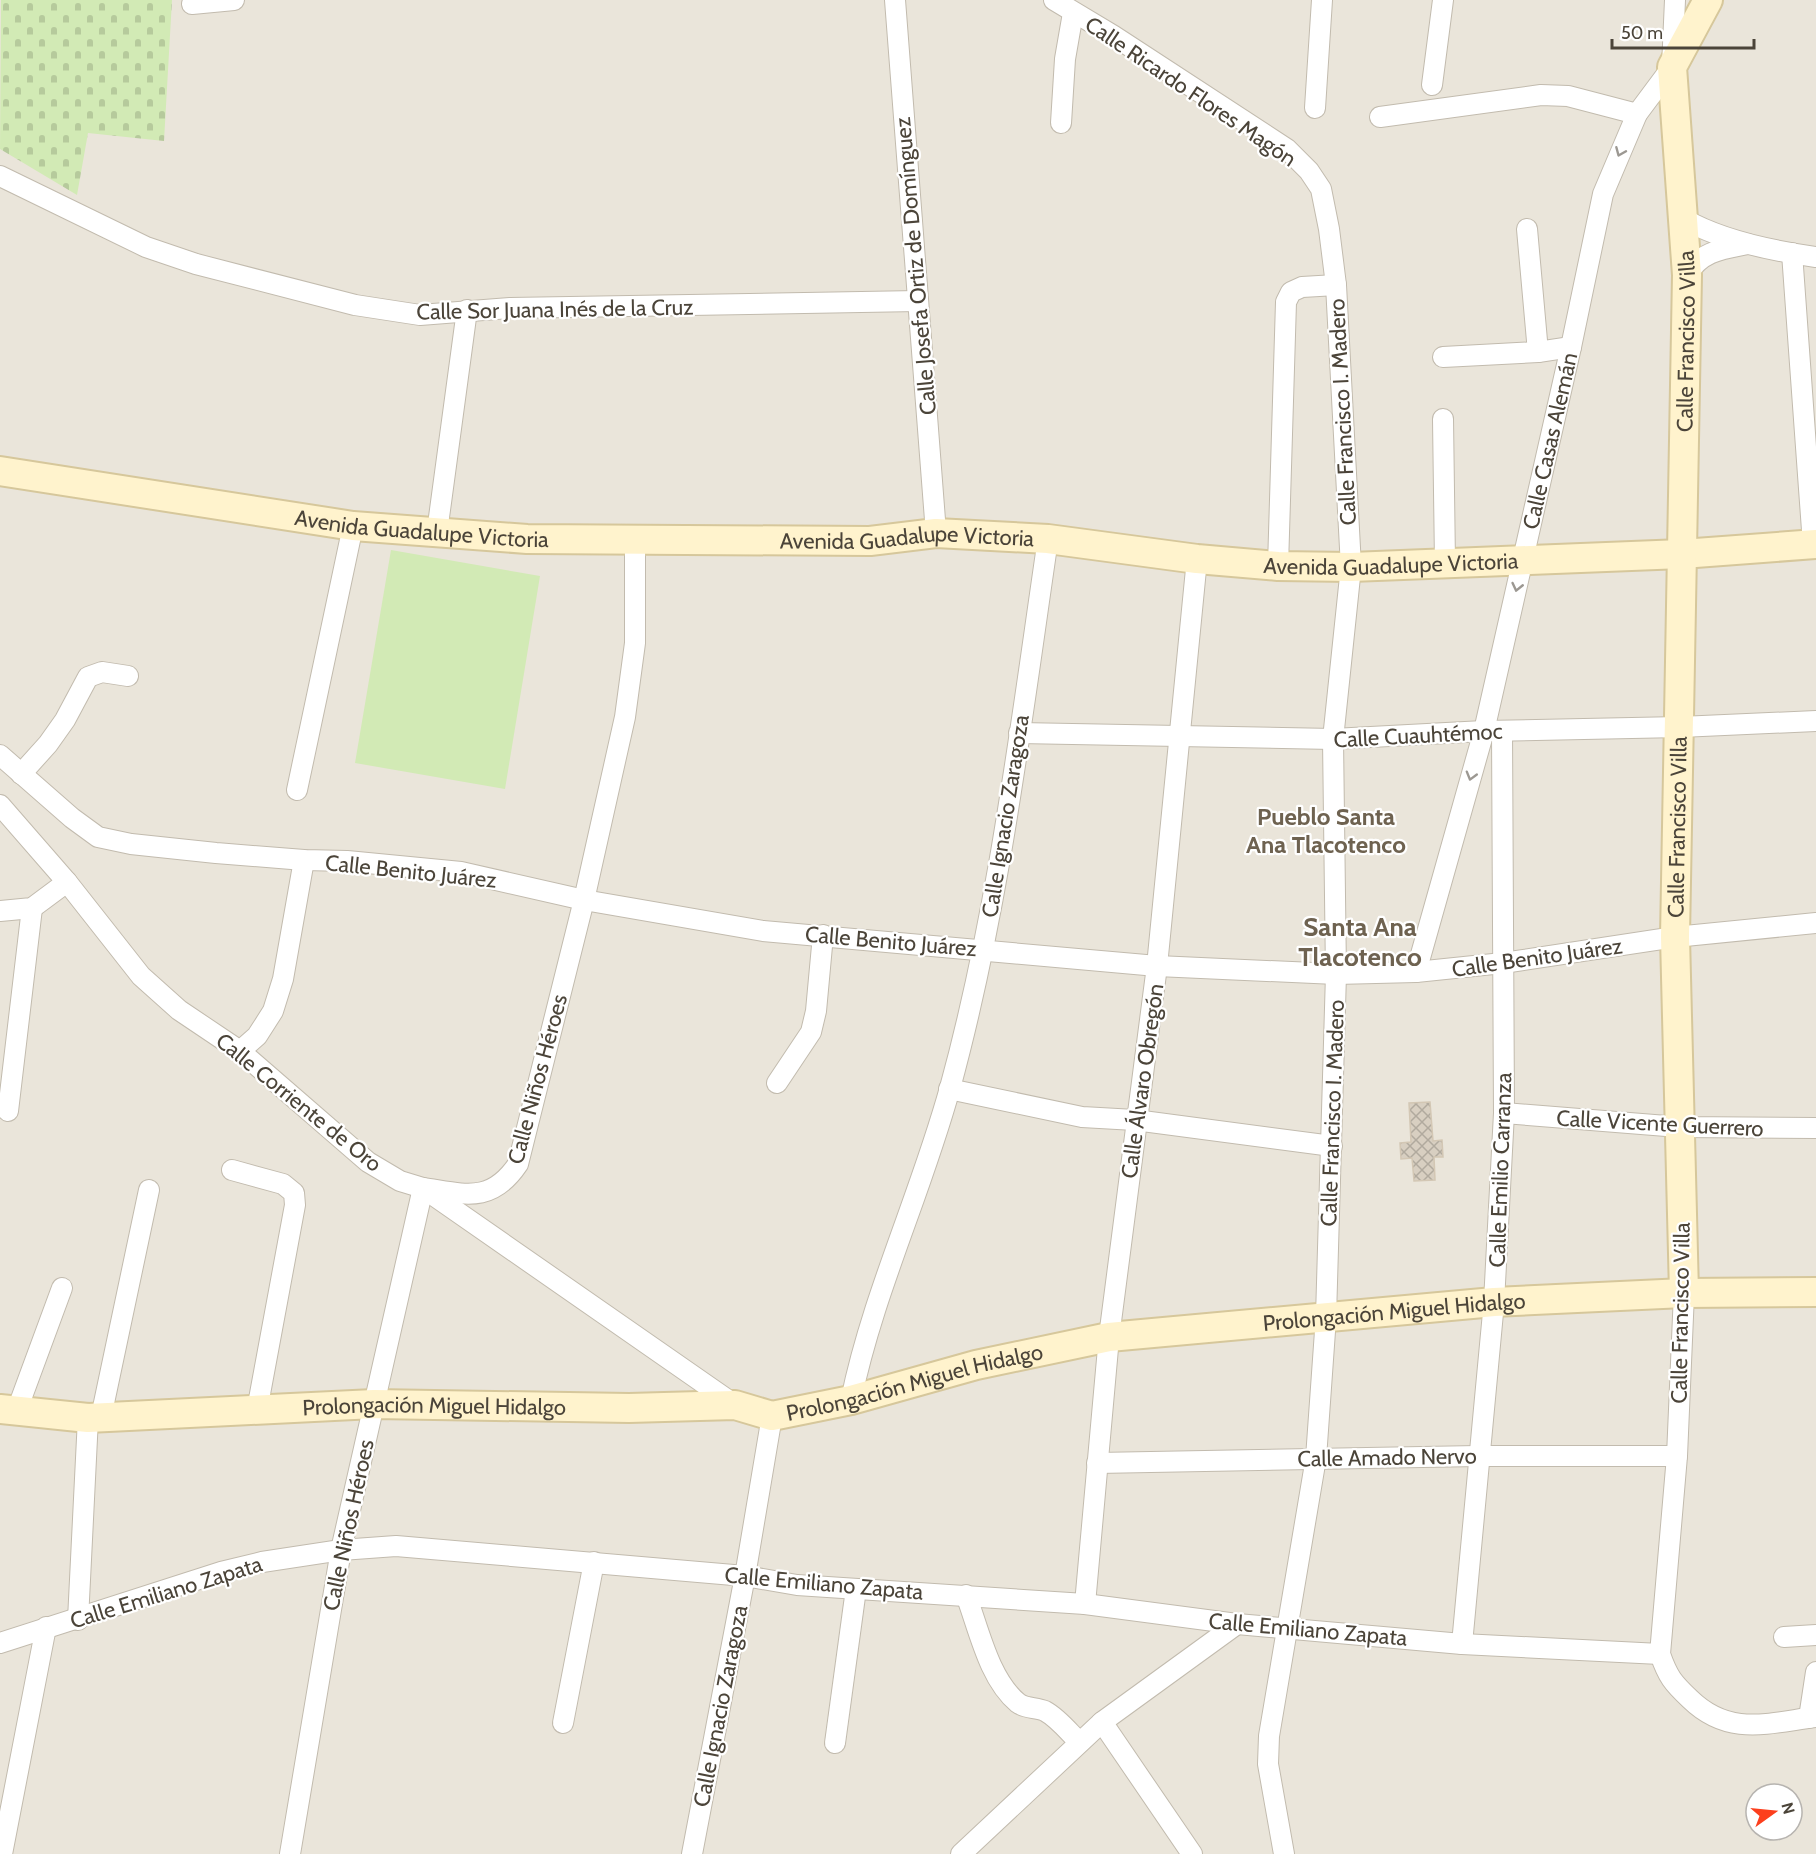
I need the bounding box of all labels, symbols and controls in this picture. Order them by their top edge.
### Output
street label: Calle Ricardo Flores Magón [1080,11,1302,172]
scale bar [1612,12,1754,50]
text: 50 m [1621,22,1663,44]
street label: Calle Josefa Ortiz de Domínguez [889,116,942,416]
one-way arrow [1615,146,1627,157]
street label: Calle Francisco Villa [1671,249,1701,432]
street label: Calle Sor Juana Inés de la Cruz [416,294,694,325]
street label: Calle Francisco I. Madero [1323,298,1362,526]
street label: Calle Casas Alemán [1517,350,1583,532]
street label: Avenida Guadalupe Victoria [293,504,549,553]
street label: Avenida Guadalupe Victoria [780,520,1035,555]
street label: Avenida Guadalupe Victoria [1262,547,1519,581]
one-way arrow [1511,582,1524,592]
street label: Calle Ignacio Zaragoza [976,712,1035,919]
street label: Calle Cuauhtémoc [1333,718,1503,753]
street label: Calle Francisco Villa [1662,736,1693,918]
one-way arrow [1466,770,1478,781]
district label: Pueblo Santa Ana Tlacotenco [1246,802,1406,859]
street label: Calle Benito Juárez [324,849,498,894]
district label: Santa Ana Tlacotenco [1298,911,1422,973]
street label: Calle Benito Juárez [804,921,978,962]
street label: Calle Benito Juárez [1450,932,1624,983]
street label: Calle Álvaro Obregón [1115,982,1170,1180]
street label: Calle Niños Héroes [502,991,573,1167]
street label: Calle Francisco I. Madero [1315,999,1350,1227]
street label: Calle Corriente de Oro [210,1027,387,1178]
street label: Calle Emilio Carranza [1484,1072,1517,1268]
street label: Calle Vicente Guerrero [1556,1105,1764,1142]
street label: Calle Francisco Villa [1665,1222,1696,1404]
street label: Prolongación Miguel Hidalgo [1262,1288,1526,1337]
street label: Prolongación Miguel Hidalgo [784,1338,1045,1427]
street label: Prolongación Miguel Hidalgo [302,1391,566,1421]
street label: Calle Niños Héroes [317,1437,380,1613]
street label: Calle Amado Nervo [1297,1442,1477,1473]
street label: Calle Emiliano Zapata [67,1550,266,1635]
street label: Calle Emiliano Zapata [724,1561,925,1606]
street label: Calle Ignacio Zaragoza [688,1603,753,1809]
street label: Calle Emiliano Zapata [1208,1607,1409,1652]
north arrow [1744,1782,1804,1842]
text: N [1777,1800,1799,1816]

